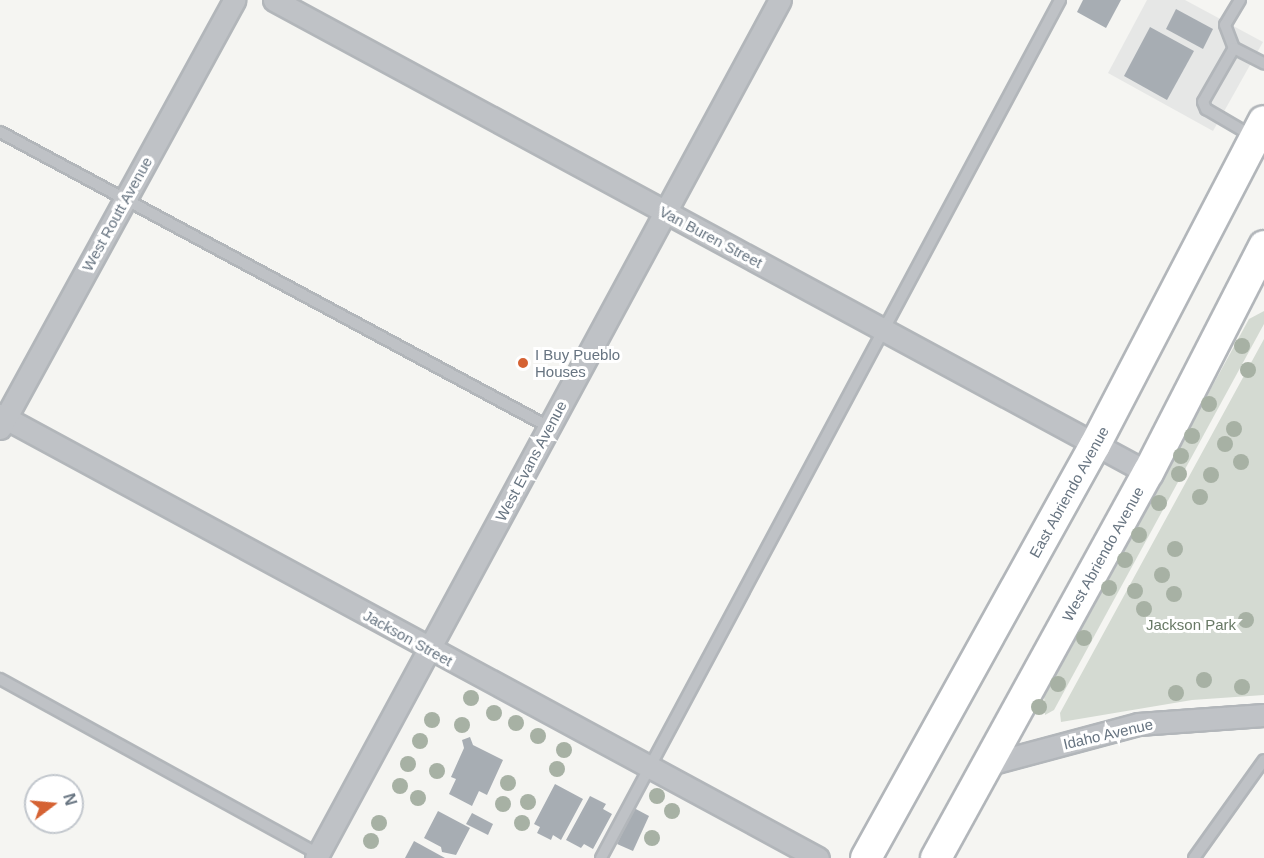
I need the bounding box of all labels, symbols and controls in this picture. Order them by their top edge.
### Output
street label: West Routt Avenue [78,153,156,275]
street label: Van Buren Street [656,202,766,272]
place label: I Buy Pueblo Houses [535,345,620,380]
marker: I Buy Pueblo Houses [516,356,530,370]
street label: West Evans Avenue [491,397,571,525]
street label: East Abriendo Avenue [1025,422,1113,562]
street label: West Abriendo Avenue [1058,483,1148,625]
street label: Jackson Street [360,606,456,670]
park label: Jackson Park [1146,616,1236,634]
street label: Idaho Avenue [1061,715,1155,753]
north arrow [24,774,84,834]
text: N [60,792,80,807]

